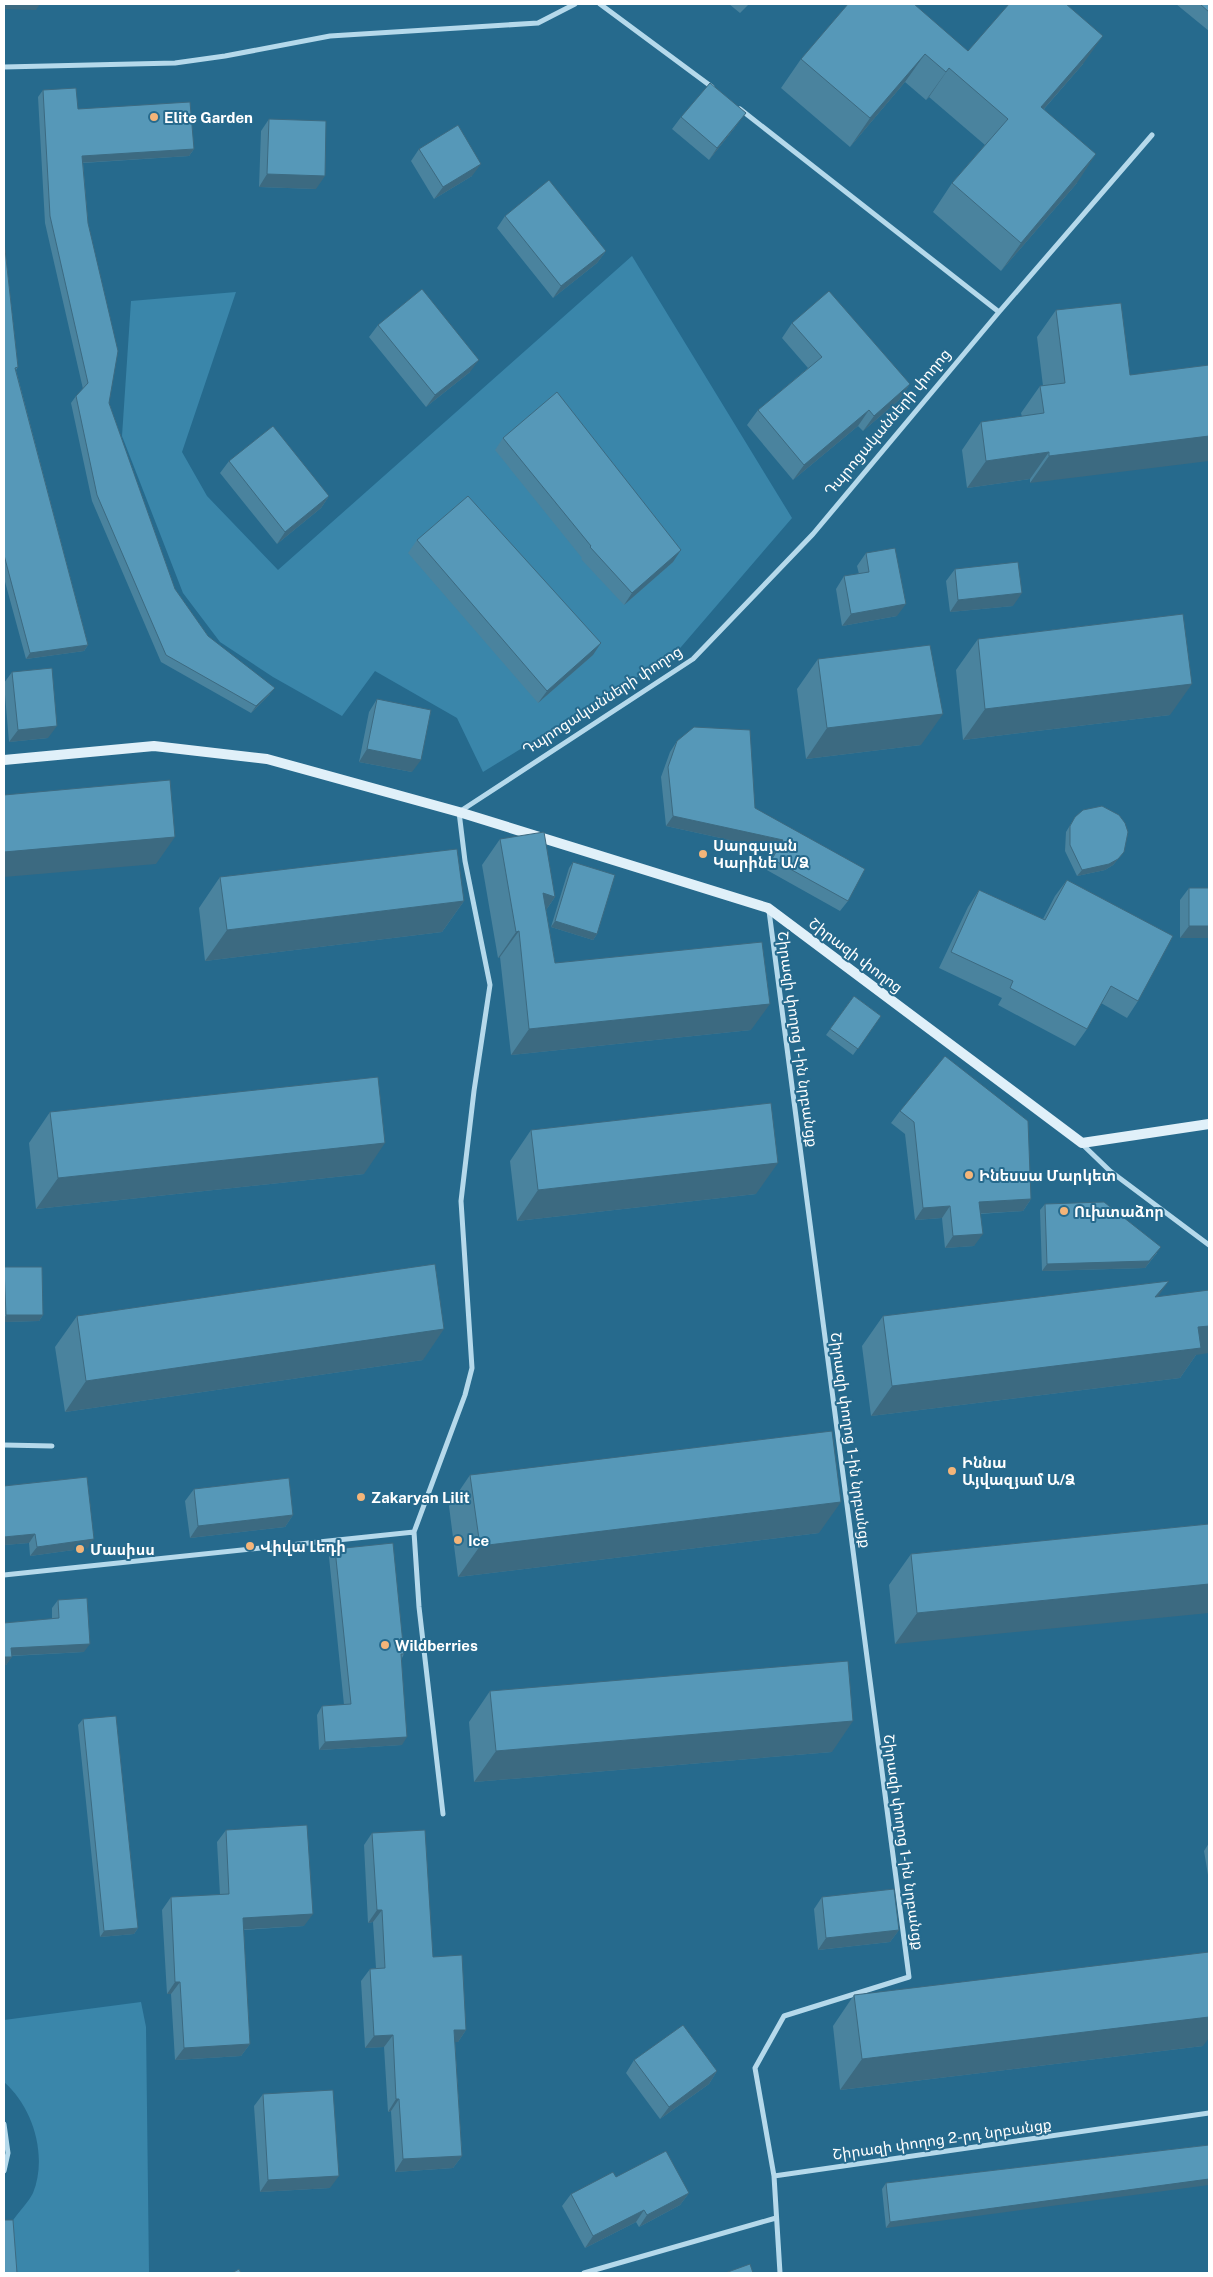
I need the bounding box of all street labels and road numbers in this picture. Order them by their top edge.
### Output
street label: Դպրոցականների փողոց [820,345,954,500]
street label: Դպրոցականների փողոց [519,642,685,759]
street label: Շիրազի փողոց [805,914,906,997]
street label: Շիրազի փողոց 1-ին նրբանցք [773,930,822,1148]
street label: Շիրազի փողոց 1-ին նրբանցք [826,1331,875,1549]
street label: Շիրազի փողոց 1-ին նրբանցք [879,1733,928,1951]
street label: Շիրազի փողոց 2-րդ նրբանցք [831,2115,1053,2164]

